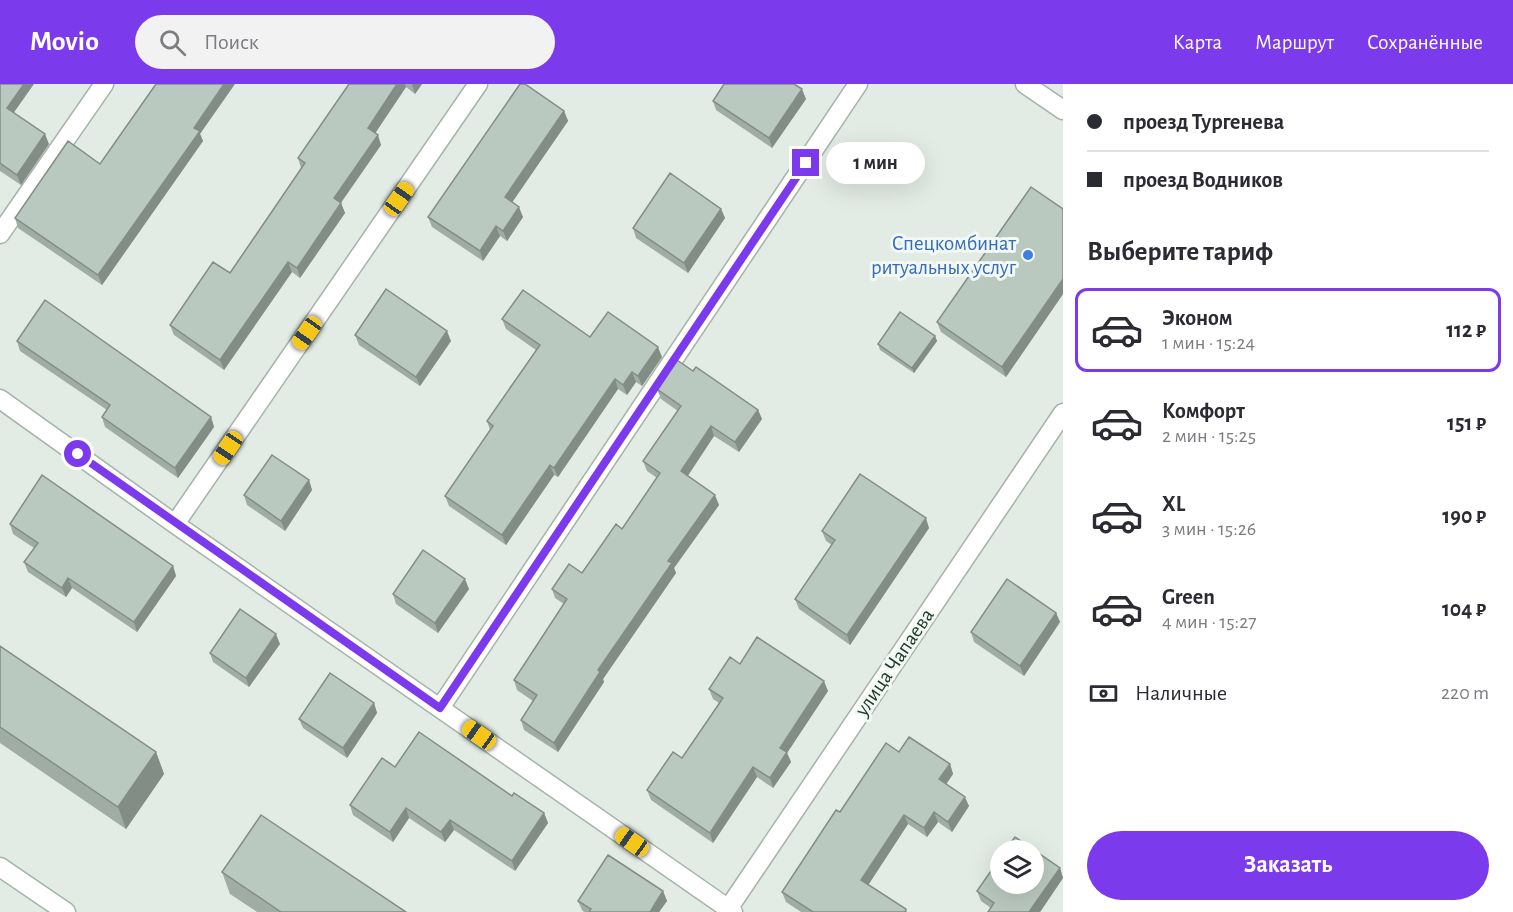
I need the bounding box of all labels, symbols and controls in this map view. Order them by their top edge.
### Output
search box [135,15,555,69]
icon: search [156,26,189,59]
text: Movio [30,28,99,56]
text: Поиск [204,31,259,53]
text: Карта [1173,32,1222,53]
text: Маршрут [1255,32,1334,53]
text: Сохранённые [1367,32,1483,53]
text: проезд Тургенева [1123,111,1284,133]
callout: 1 мин [827,142,926,184]
route end [792,149,819,176]
text: 1 мин [853,153,898,173]
text: проезд Водников [1123,169,1283,191]
car [381,179,417,219]
place label: Спецкомбинат ритуальных услуг [871,233,1017,278]
text: Выберите тариф [1087,238,1273,265]
marker: Спецкомбинат ритуальных услуг [1021,248,1035,262]
icon: car [1090,303,1144,357]
text: Эконом [1162,307,1233,329]
car [289,313,325,353]
text: 112 ₽ [1446,319,1486,341]
text: 1 мин · 15:24 [1162,333,1255,353]
icon: car [1090,396,1144,450]
text: Комфорт [1162,400,1245,422]
text: 151 ₽ [1447,412,1486,434]
text: 2 мин · 15:25 [1162,426,1256,446]
car [210,428,246,468]
route start [64,440,91,467]
icon: car [1090,489,1144,543]
text: XL [1162,493,1185,515]
text: 190 ₽ [1442,505,1486,527]
text: 3 мин · 15:26 [1162,519,1256,539]
icon: car [1090,582,1144,636]
text: Green [1162,586,1215,608]
text: 104 ₽ [1442,598,1486,620]
street label: улица Чапаева [850,605,938,721]
text: 4 мин · 15:27 [1162,612,1257,632]
icon: cash [1087,677,1120,710]
text: Наличные [1135,682,1227,704]
text: 220 m [1441,683,1489,703]
car [459,717,499,753]
car [612,824,652,860]
button: Заказать [1087,831,1489,900]
map controls [990,840,1044,894]
button: layers [990,840,1044,894]

